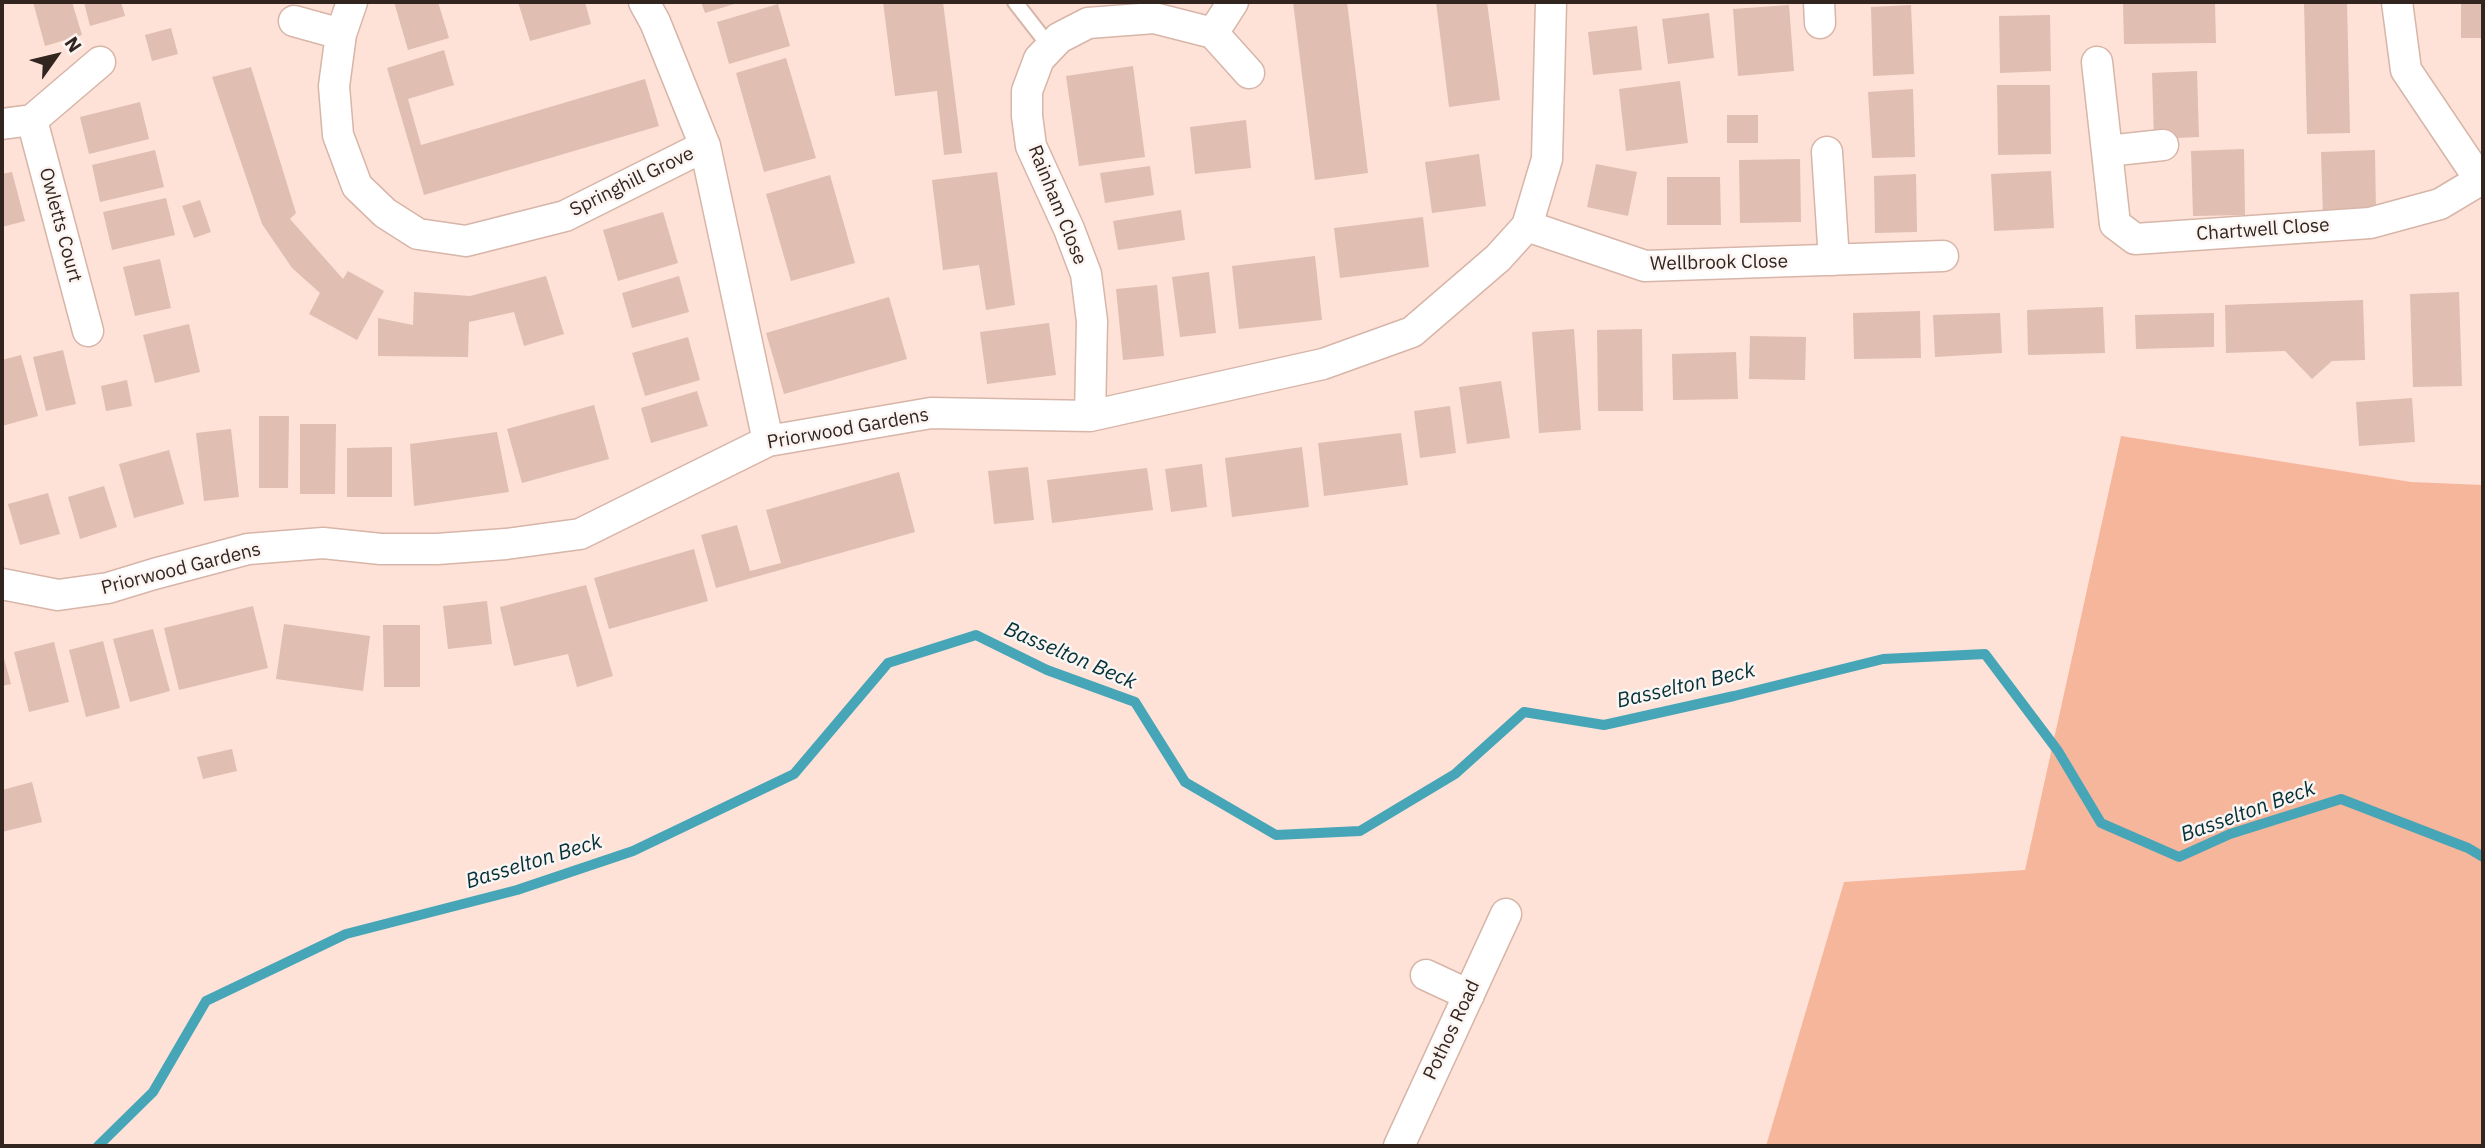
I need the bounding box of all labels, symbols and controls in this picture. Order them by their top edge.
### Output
north arrow [21,21,91,91]
text: N [60,32,87,57]
street label: Springhill Grove [566,142,698,222]
street label: Rainham Close [1023,142,1091,268]
street label: Owletts Court [34,165,86,285]
street label: Chartwell Close [2196,214,2330,246]
street label: Wellbrook Close [1650,250,1788,276]
street label: Priorwood Gardens [765,404,931,454]
street label: Priorwood Gardens [99,538,263,600]
water label: Basselton Beck [1000,617,1140,695]
water label: Basselton Beck [1614,658,1758,714]
water label: Basselton Beck [2177,776,2319,848]
water label: Basselton Beck [463,829,605,895]
street label: Pothos Road [1419,977,1485,1083]

